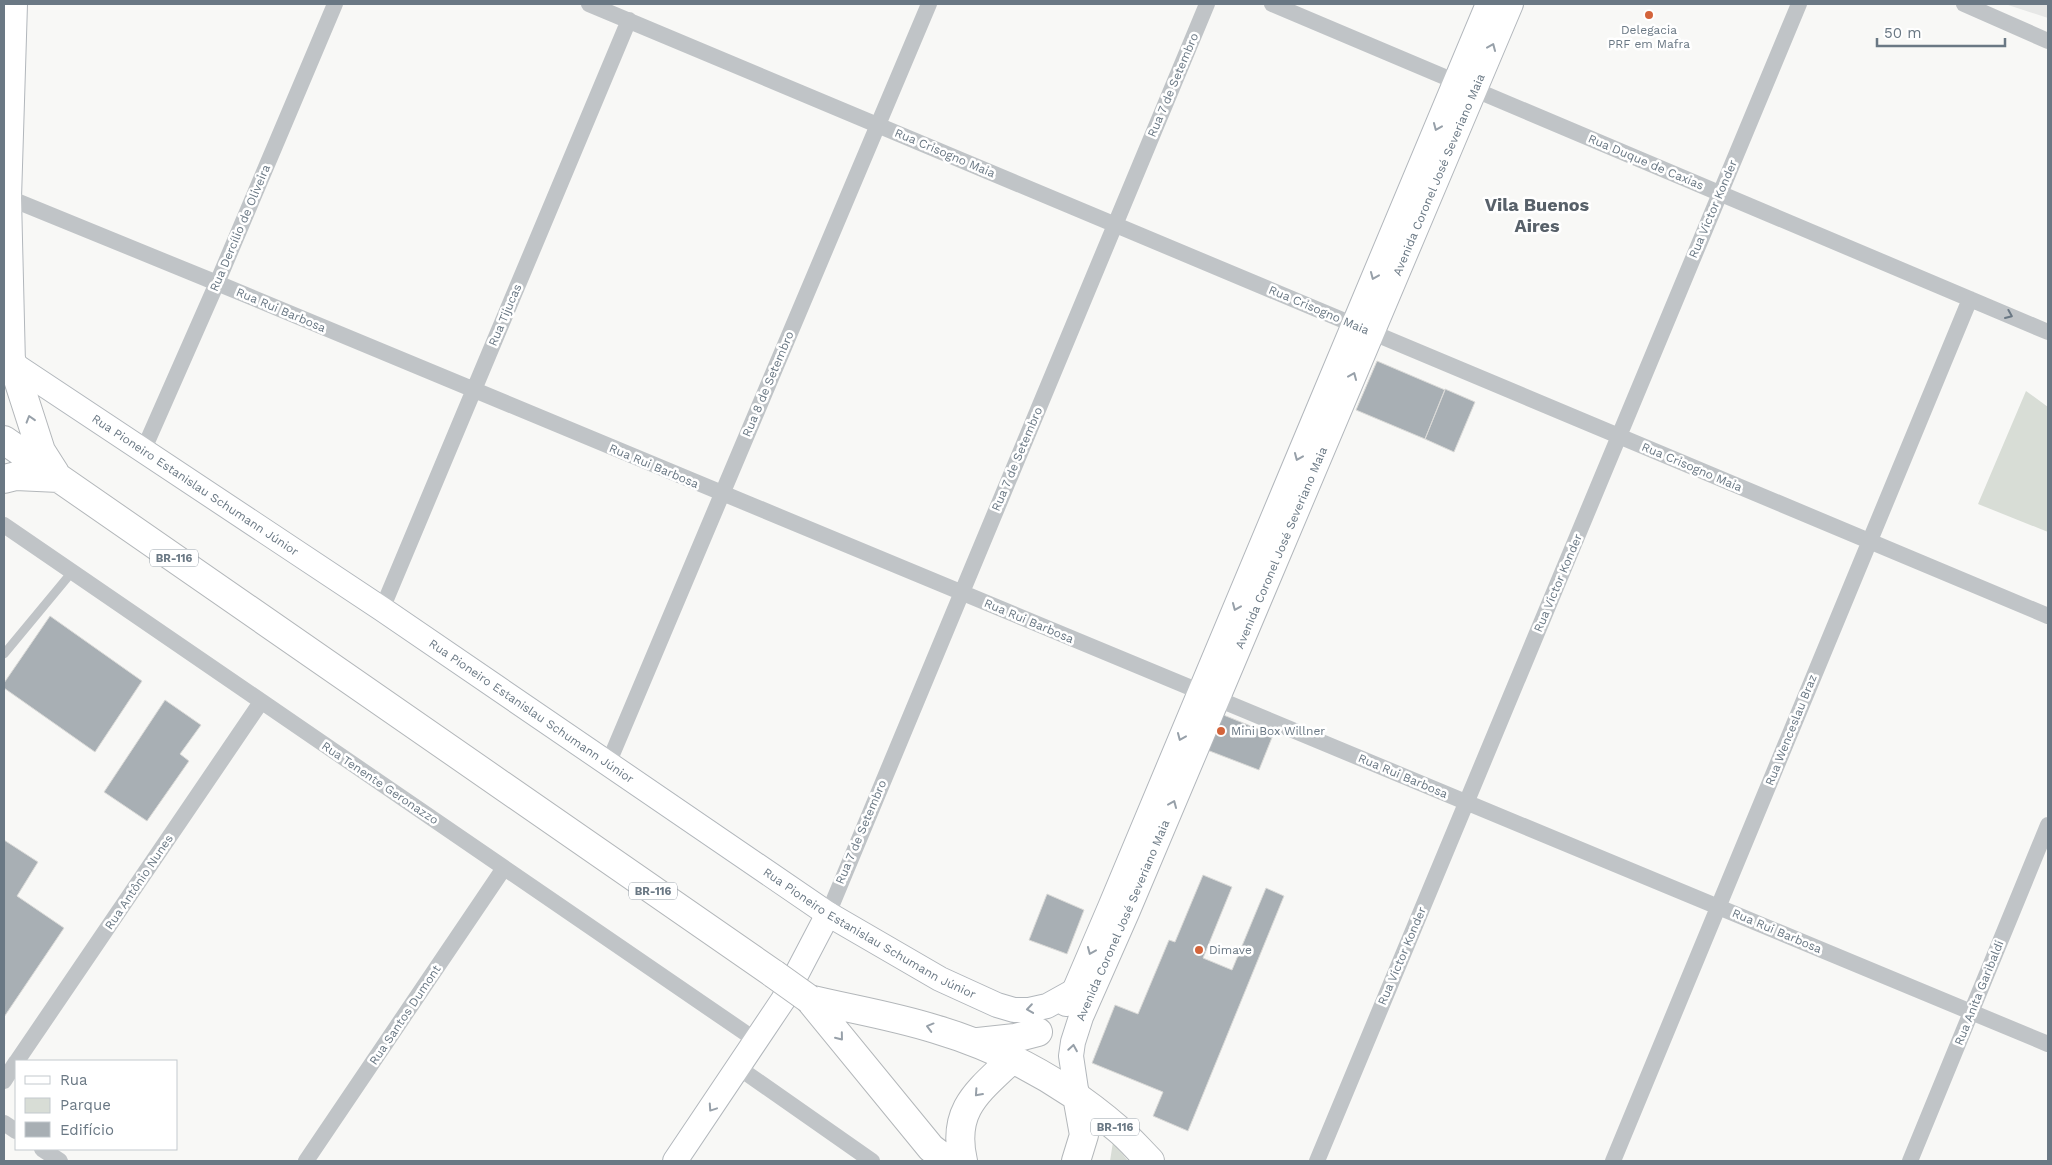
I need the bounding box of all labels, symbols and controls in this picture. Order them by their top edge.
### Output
marker: Delegacia PRF em Mafra [1643,9,1655,21]
scale bar [1877,15,2004,47]
place label: Delegacia PRF em Mafra [1608,23,1690,51]
text: 50 m [1884,24,1921,42]
street label: Rua 7 de Setembro [1145,31,1201,139]
one-way arrow [1486,43,1497,52]
street label: Avenida Coronel José Severiano Maia [1390,71,1488,278]
one-way arrow [1433,122,1444,131]
street label: Rua Crisogno Maia [893,126,998,181]
street label: Rua Duque de Caxias [1586,131,1706,193]
street label: Rua Victor Konder [1686,158,1740,260]
street label: Rua Dercílio de Oliveira [207,162,273,294]
district label: Vila Buenos Aires [1485,194,1590,236]
one-way arrow [1370,272,1380,280]
street label: Rua Tijucas [486,282,524,348]
street label: Rua Crisogno Maia [1267,283,1372,338]
street label: Rua Rui Barbosa [234,285,328,335]
one-way arrow [2004,309,2013,320]
street label: Rua 8 de Setembro [739,329,797,439]
one-way arrow [1347,372,1358,381]
street label: Rua 7 de Setembro [989,405,1045,513]
street label: Rua Pioneiro Estanislau Schumann Júnior [89,411,301,559]
one-way arrow [25,416,35,424]
street label: Rua Crisogno Maia [1640,440,1745,495]
street label: Rua Rui Barbosa [607,441,701,491]
street label: Avenida Coronel José Severiano Maia [1232,445,1330,651]
one-way arrow [1294,452,1305,461]
street label: Rua Victor Konder [1531,532,1585,634]
road number: BR-116 [150,550,198,566]
street label: Rua Rui Barbosa [982,596,1076,646]
one-way arrow [1231,602,1242,611]
street label: Rua Pioneiro Estanislau Schumann Júnior [426,636,637,786]
street label: Rua Wenceslau Braz [1762,672,1820,788]
place label: Mini Box Willner [1231,724,1325,738]
marker: Mini Box Willner [1215,725,1227,737]
one-way arrow [1177,732,1188,741]
street label: Rua Tenente Geronazzo [319,739,441,827]
street label: Rua Rui Barbosa [1356,751,1450,801]
street label: Rua 7 de Setembro [833,778,889,886]
one-way arrow [1167,800,1178,809]
street label: Avenida Coronel José Severiano Maia [1073,818,1173,1023]
street label: Rua Antônio Nunes [102,832,176,932]
street label: Rua Pioneiro Estanislau Schumann Júnior [761,865,978,1001]
road number: BR-116 [629,882,677,899]
street label: Rua Victor Konder [1375,905,1429,1007]
street label: Rua Rui Barbosa [1730,906,1824,956]
street label: Rua Anita Garibaldi [1952,939,2006,1047]
place label: Dimave [1209,943,1252,957]
marker: Dimave [1193,944,1205,956]
one-way arrow [1086,946,1097,955]
street label: Rua Santos Dumont [366,962,444,1068]
one-way arrow [1025,1003,1033,1014]
one-way arrow [926,1023,934,1033]
one-way arrow [834,1031,842,1040]
one-way arrow [1067,1043,1077,1052]
legend [15,1060,178,1150]
text: Rua [60,1071,88,1089]
one-way arrow [974,1088,983,1097]
text: Parque [60,1096,111,1114]
one-way arrow [709,1102,718,1112]
road number: BR-116 [1091,1118,1139,1136]
text: Edifício [60,1121,114,1139]

